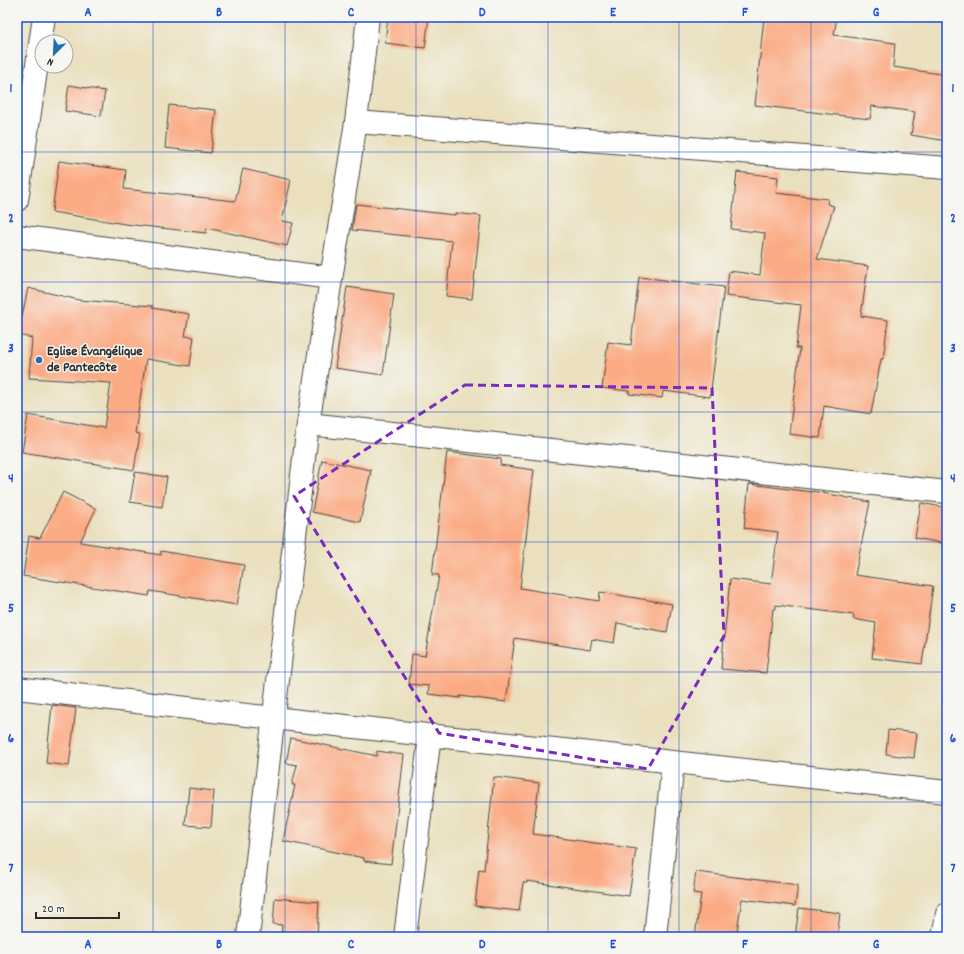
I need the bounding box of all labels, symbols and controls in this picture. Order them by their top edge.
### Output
text: A [84,4,92,23]
text: B [216,4,222,23]
text: C [348,4,355,23]
text: D [479,4,486,23]
text: E [610,4,617,23]
text: F [742,4,748,23]
text: G [873,4,880,23]
north arrow [34,34,74,74]
text: N [44,53,56,70]
text: 1 [10,80,13,99]
text: 1 [952,80,955,99]
text: 2 [8,210,14,229]
text: 2 [950,210,956,229]
text: 3 [8,340,14,359]
text: 3 [950,340,956,359]
place label: Eglise Évangélique de Pantecôte [47,342,142,378]
marker: Eglise Évangélique de Pantecôte [34,355,44,365]
text: 4 [8,470,14,489]
text: 4 [950,470,956,489]
text: 5 [8,600,14,619]
text: 5 [950,600,956,619]
text: 6 [8,730,15,749]
text: 6 [950,730,957,749]
text: 7 [9,860,14,879]
text: 7 [951,860,956,879]
scale bar [36,894,119,920]
text: 20 m [42,901,65,918]
text: A [84,936,92,954]
text: B [216,936,222,954]
text: C [348,936,355,954]
text: D [479,936,486,954]
text: E [610,936,617,954]
text: F [742,936,748,954]
text: G [873,936,880,954]

